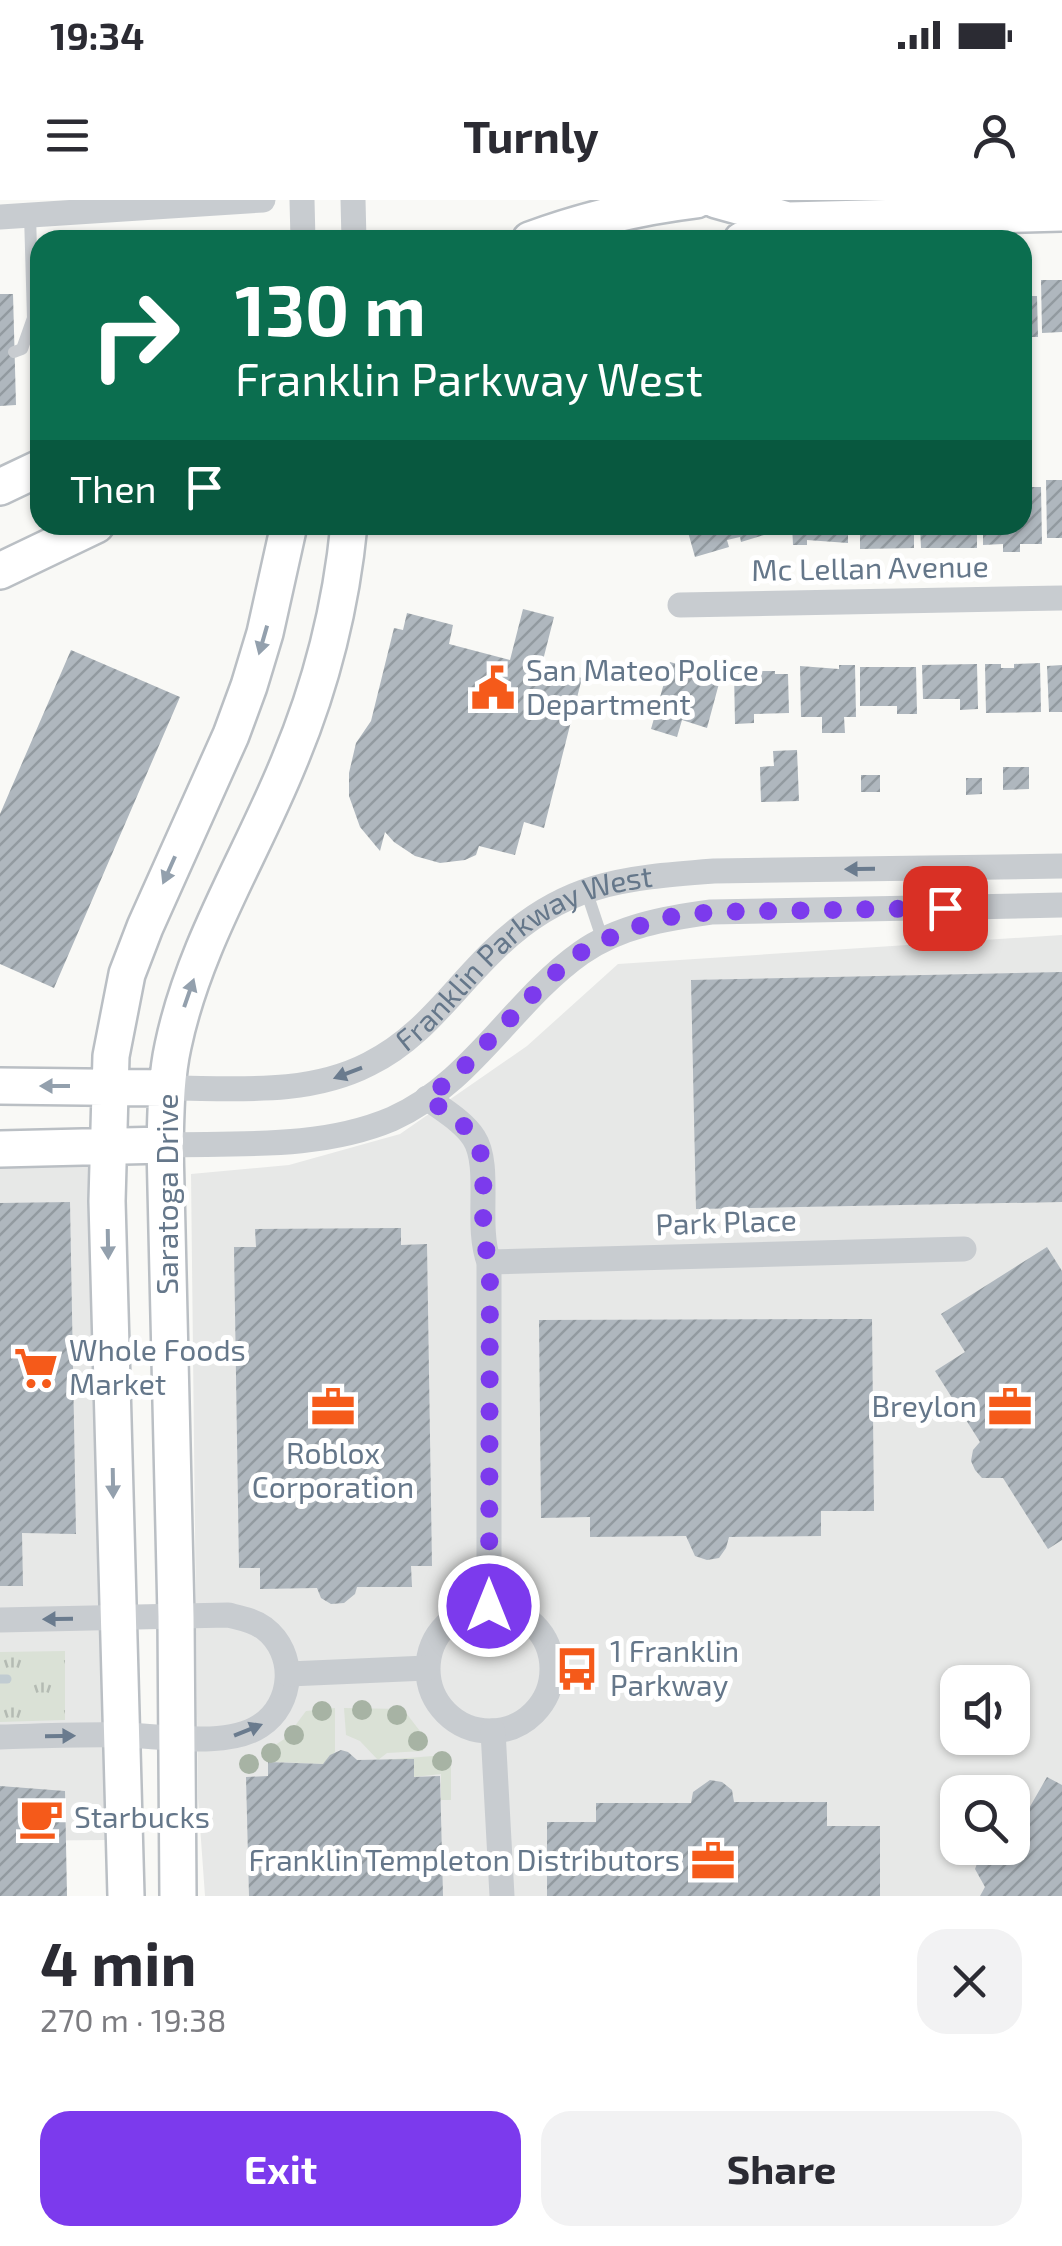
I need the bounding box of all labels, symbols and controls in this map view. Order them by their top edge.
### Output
text: 19:34 [50,12,144,58]
icon: menu [40,108,95,163]
text: Turnly [463,108,599,162]
icon: person [967,108,1022,163]
text: 130 m [235,266,426,350]
icon: right [70,270,200,400]
text: Franklin Parkway West [235,351,703,405]
icon: arrive [177,460,232,515]
text: Then [70,465,157,511]
street label: Mc Lellan Avenue [751,547,989,587]
one-way arrow [255,625,270,655]
place label: San Mateo Police Department [526,651,759,721]
public building icon: San Mateo Police Department [469,664,517,712]
one-way arrow [161,856,178,885]
street label: Franklin Parkway West [387,857,654,1058]
one-way arrow [843,862,875,878]
pin [903,866,988,951]
icon: arrive [918,881,973,936]
one-way arrow [182,977,197,1007]
one-way arrow [332,1066,362,1081]
one-way arrow [38,1078,70,1094]
street label: Saratoga Drive [148,1093,184,1295]
street label: Park Place [655,1201,797,1241]
one-way arrow [100,1229,116,1261]
place label: Whole Foods Market [69,1331,246,1401]
supermarket icon: Whole Foods Market [12,1344,60,1392]
office icon: Roblox Corporation [309,1383,357,1431]
office icon: Breylon [986,1383,1034,1431]
place label: Breylon [871,1387,977,1423]
place label: Roblox Corporation [252,1434,414,1504]
one-way arrow [106,1467,122,1499]
position arrow [437,1554,541,1658]
one-way arrow [42,1612,74,1628]
place label: 1 Franklin Parkway [610,1632,739,1702]
bus stop icon: 1 Franklin Parkway [553,1645,601,1693]
map controls [940,1665,1030,1865]
button: sound [940,1665,1030,1755]
one-way arrow [233,1721,263,1737]
one-way arrow [45,1728,77,1744]
button: search [940,1775,1030,1865]
cafe icon: Starbucks [17,1794,65,1842]
place label: Starbucks [74,1798,210,1834]
office icon: Franklin Templeton Distributors [689,1837,737,1885]
place label: Franklin Templeton Distributors [248,1841,680,1877]
text: 4 min [40,1926,197,1998]
button: close [917,1929,1022,2034]
text: 270 m · 19:38 [40,2000,226,2038]
button: Exit [40,2111,521,2226]
button: Share [541,2111,1022,2226]

